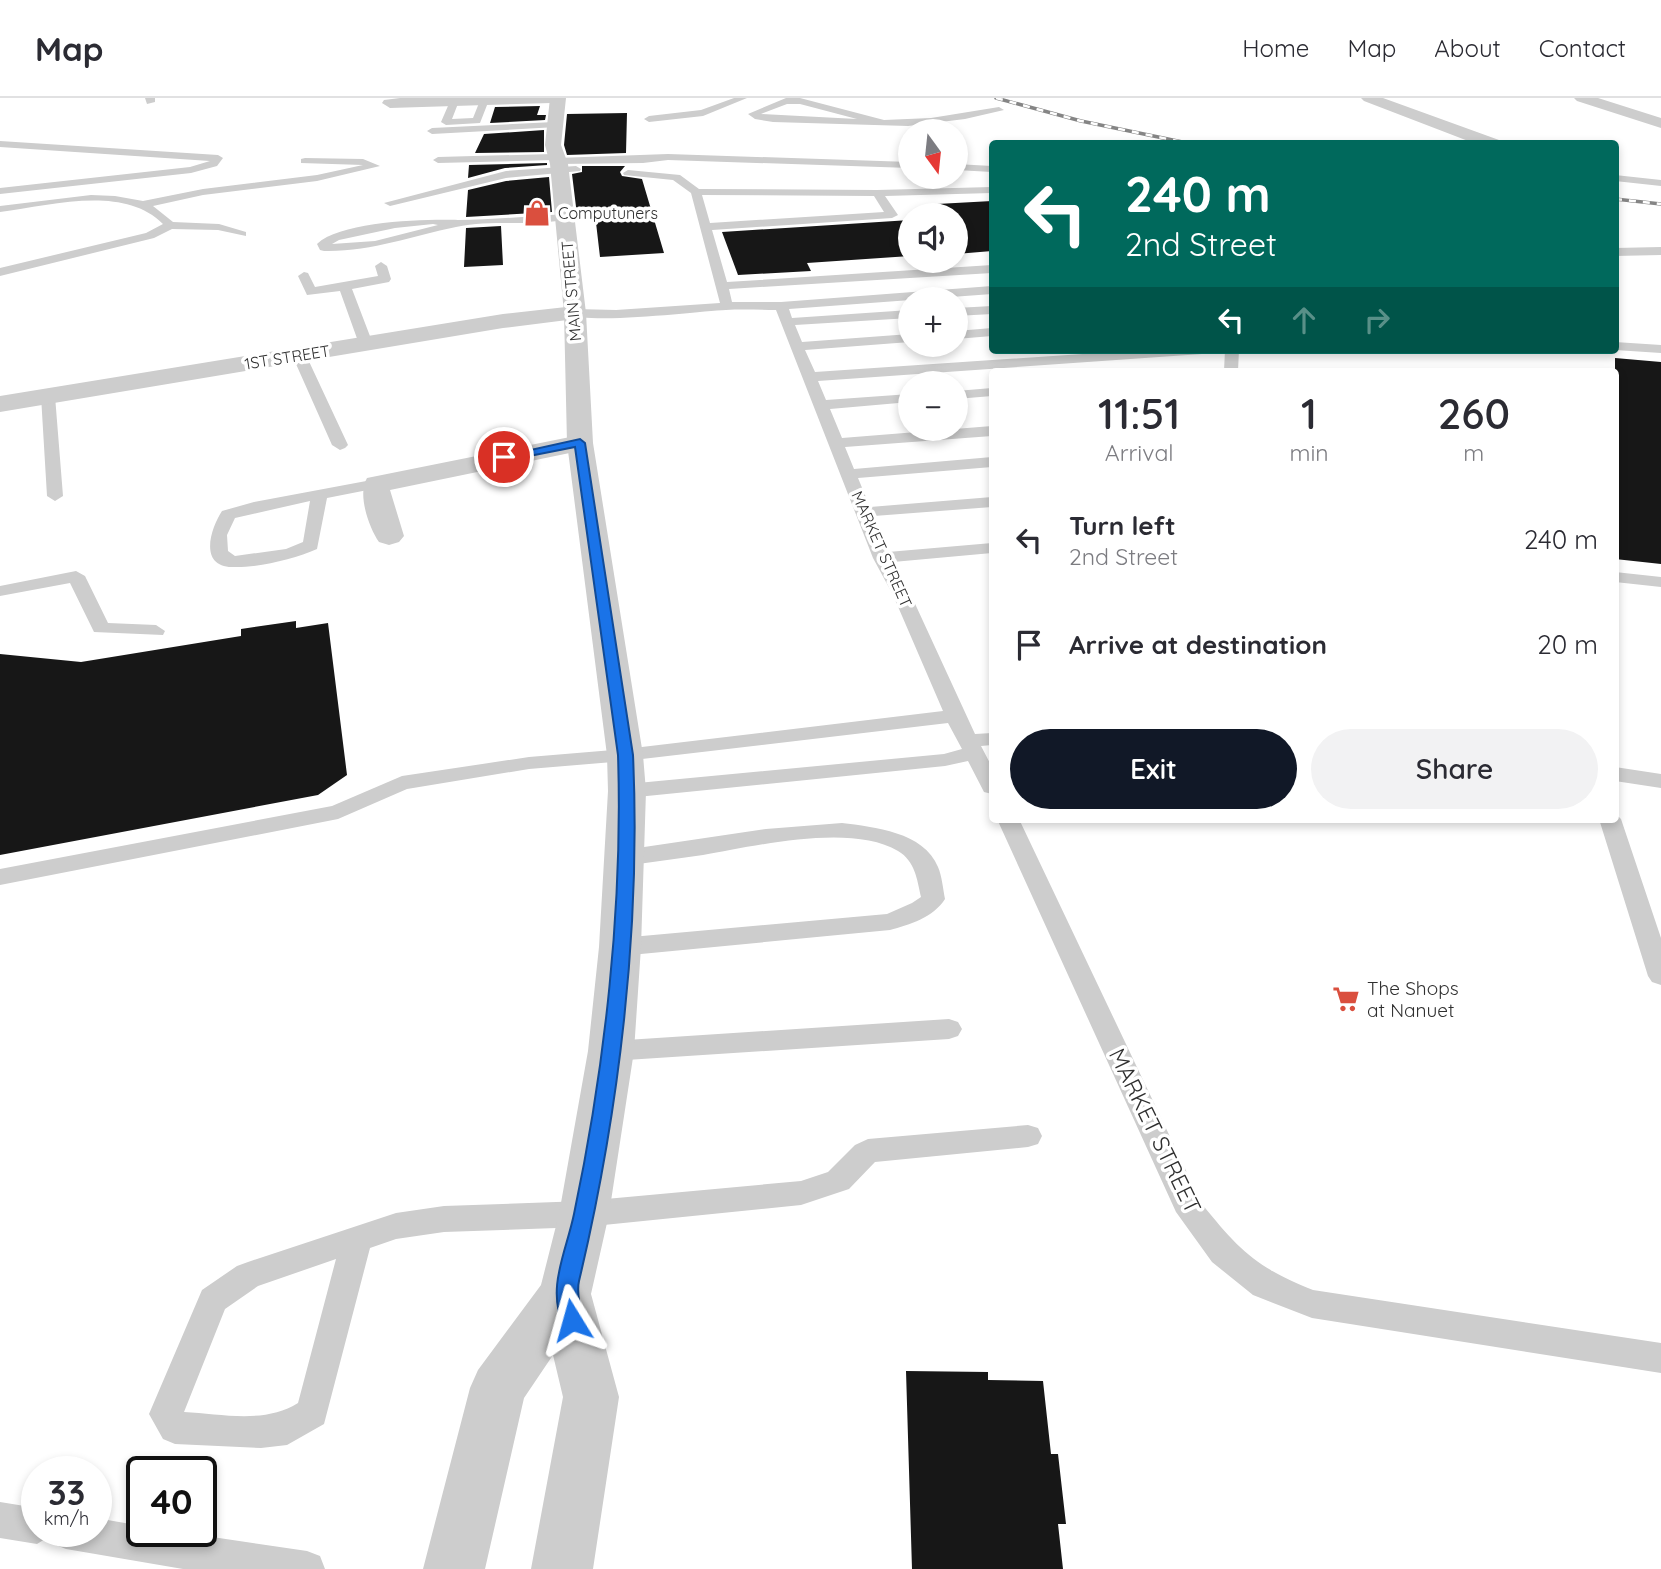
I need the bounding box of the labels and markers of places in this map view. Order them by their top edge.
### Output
shop icon: Computuners [522,198,552,228]
place label: Computuners [558,203,658,223]
pin [474,427,534,487]
place label: The Shops at Nanuet [1367,976,1459,1022]
supermarket icon: The Shops at Nanuet [1331,984,1361,1014]

